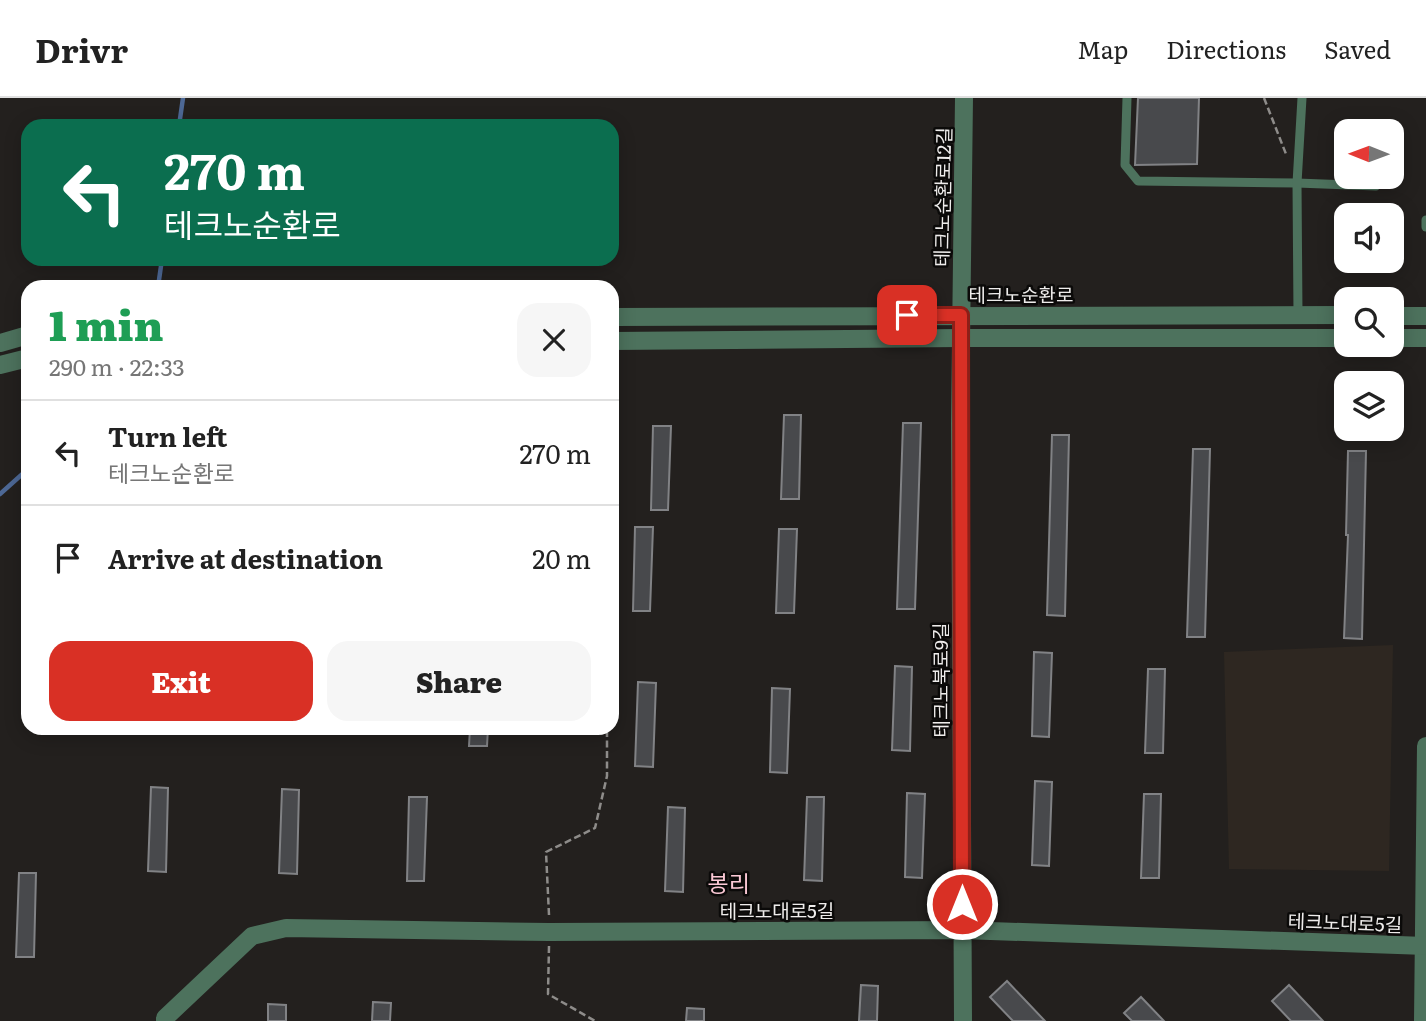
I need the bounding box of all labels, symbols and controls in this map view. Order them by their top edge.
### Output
text: Drivr [35,24,128,73]
text: Map [1077,31,1128,66]
text: Directions [1166,31,1286,66]
text: Saved [1324,31,1391,66]
north arrow [1334,119,1404,189]
map controls [1334,119,1404,441]
street label: 테크노순환로12길 [927,127,957,267]
text: 270 m [164,132,305,205]
icon: left [49,147,140,238]
text: 테크노순환로 [164,199,341,247]
button: sound [1334,203,1404,273]
street label: 테크노순환로 [969,280,1073,308]
pin [877,285,937,345]
button: search [1334,287,1404,357]
text: 1 min [49,292,164,354]
icon: arrive [888,296,926,334]
button: close [517,303,591,377]
text: 290 m · 22:33 [49,349,185,383]
button: layers [1334,371,1404,441]
text: Turn left [108,416,227,455]
text: 270 m [519,433,591,472]
icon: left [49,434,87,472]
text: 테크노순환로 [108,455,235,489]
text: Arrive at destination [108,538,383,577]
text: 20 m [532,538,591,577]
icon: arrive [49,539,87,577]
street label: 테크노북로9길 [926,623,954,737]
button: Exit [49,641,313,721]
button: Share [327,641,591,721]
district label: 봉리 [708,865,750,899]
position arrow [925,867,999,941]
street label: 테크노대로5길 [720,896,834,924]
street label: 테크노대로5길 [1287,906,1403,938]

